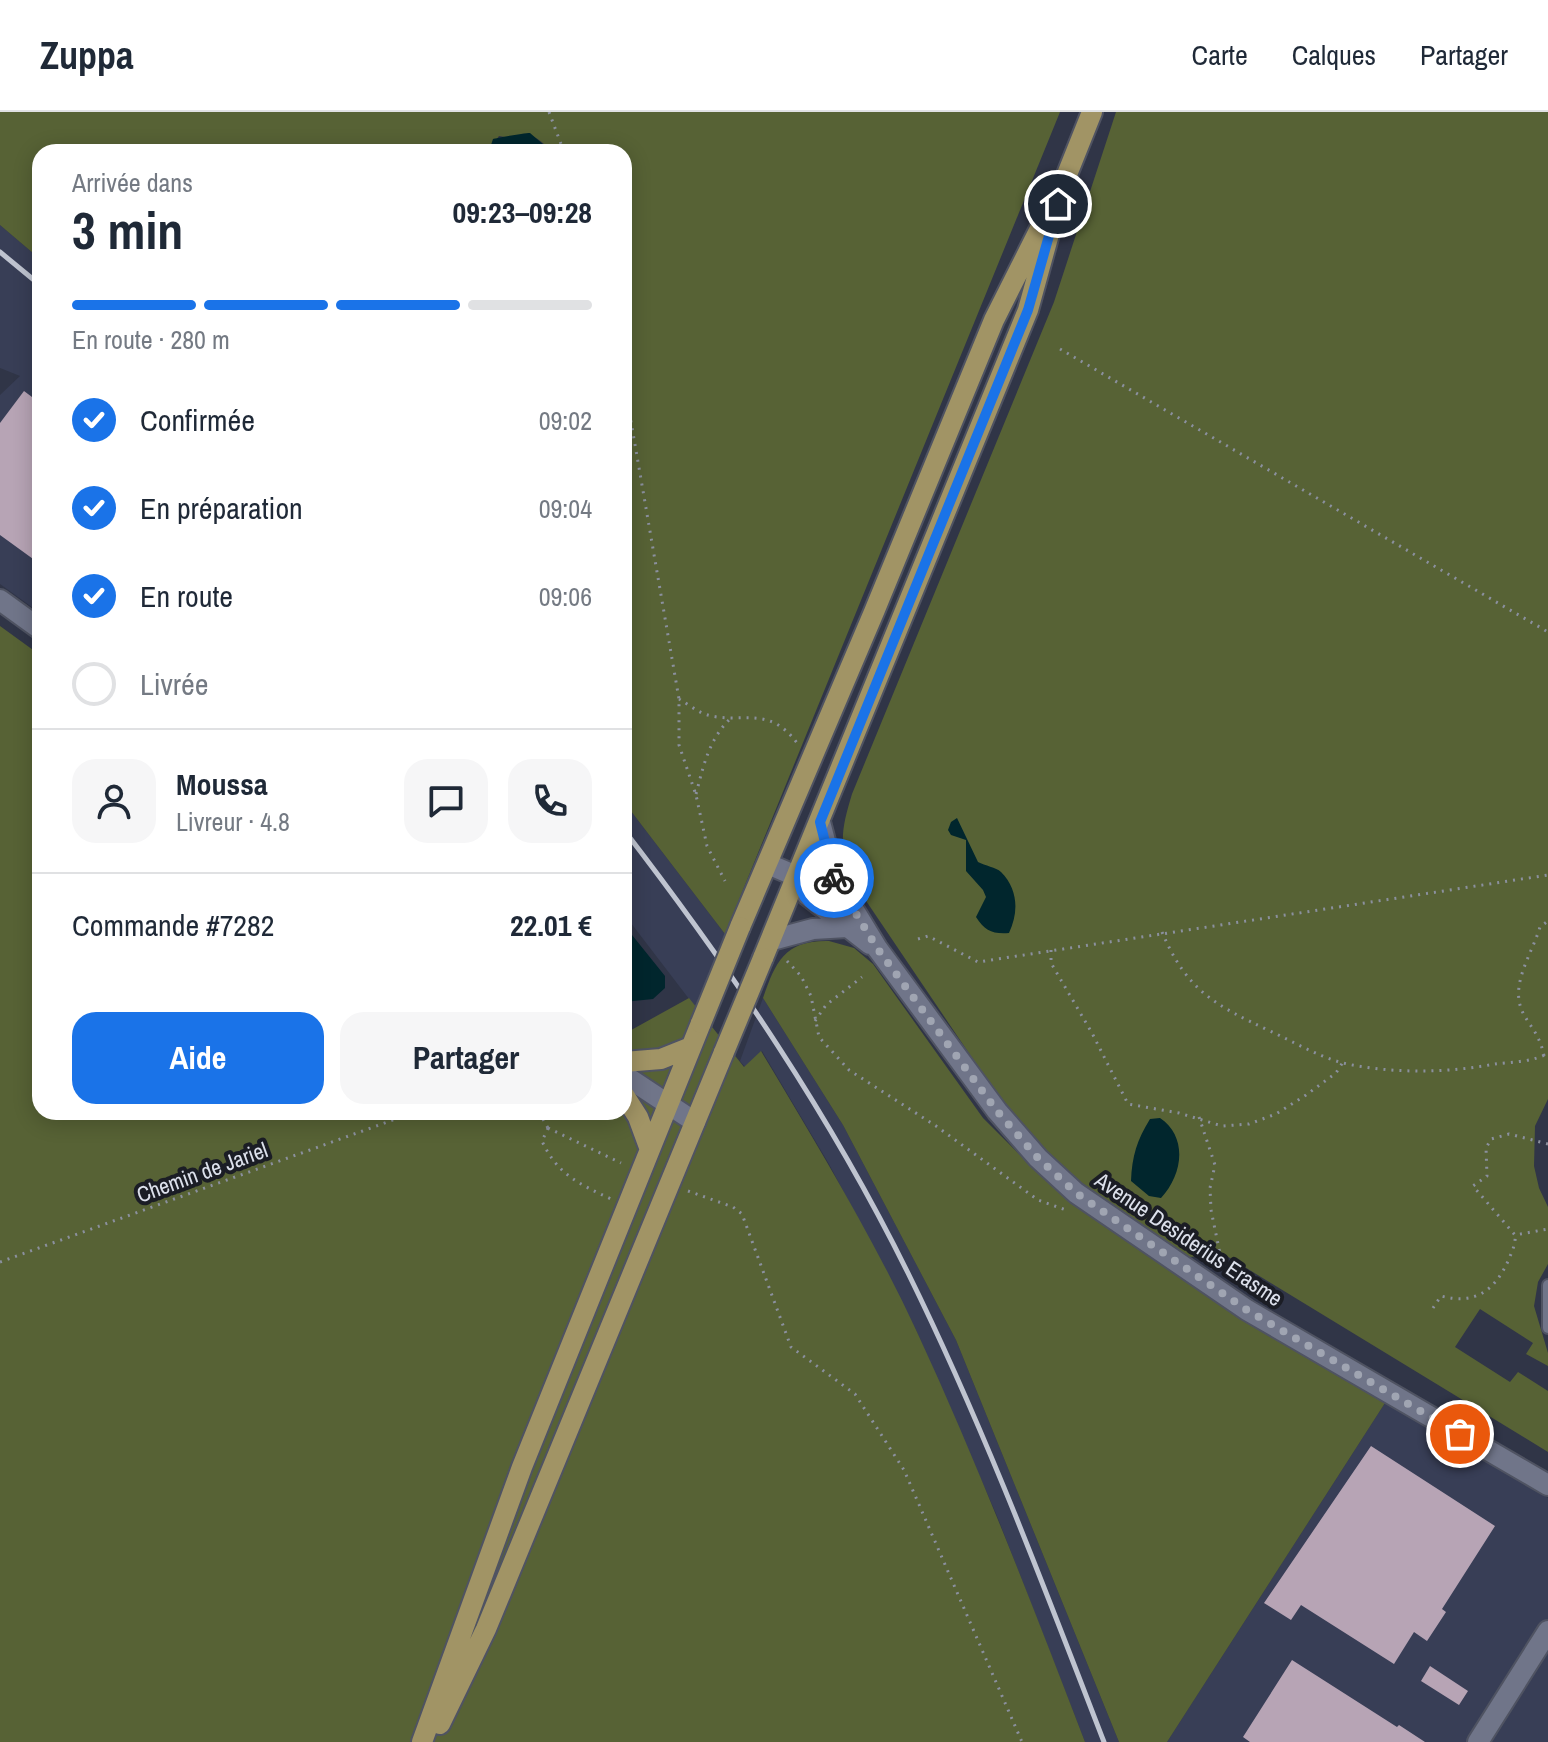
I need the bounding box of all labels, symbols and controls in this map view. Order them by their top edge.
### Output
text: Zuppa [40,30,133,81]
text: Carte [1192,36,1248,74]
text: Calques [1292,36,1376,74]
text: Partager [1420,36,1508,74]
text: Arrivée dans [72,165,193,200]
pin [1024,170,1092,238]
icon: home [1036,182,1080,226]
text: 09:23–09:28 [453,192,592,232]
text: 3 min [72,195,183,265]
text: En route · 280 m [72,322,230,357]
icon: check [72,398,116,442]
text: Confirmée [140,400,255,440]
text: 09:02 [539,403,592,438]
icon: check [72,486,116,530]
text: En préparation [140,488,303,528]
text: 09:04 [539,491,592,526]
icon: check [72,574,116,618]
text: En route [140,576,233,616]
text: 09:06 [539,579,592,614]
text: Livrée [140,664,208,704]
button: person [72,759,156,843]
button: chat [404,759,488,843]
button: phone [508,759,592,843]
text: Moussa [176,764,268,804]
text: Livreur · 4.8 [176,804,290,839]
courier [794,838,874,918]
icon: bike [812,856,856,900]
text: Commande #7282 [72,905,274,945]
text: 22.01 € [510,905,592,945]
button: Aide [72,1012,324,1104]
button: Partager [340,1012,592,1104]
street label: Chemin de Jariel [132,1134,272,1210]
street label: Avenue Desiderius Erasme [1088,1164,1289,1313]
pin [1426,1400,1494,1468]
icon: bag [1438,1412,1482,1456]

